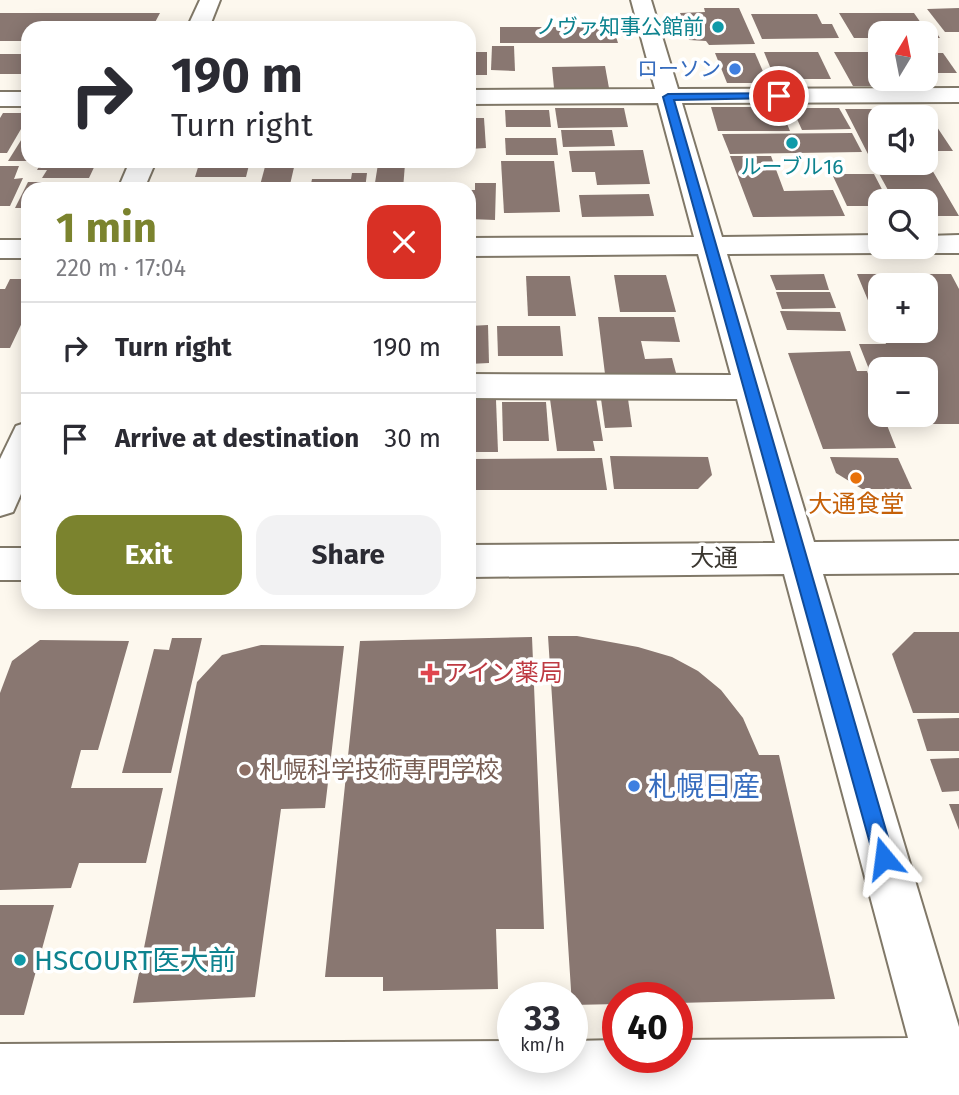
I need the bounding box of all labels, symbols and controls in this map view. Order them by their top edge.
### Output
place label: ノヴァ知事公館前 [536,14,704,40]
marker: ノヴァ知事公館前 [710,19,726,35]
north arrow [868,21,938,91]
map controls [868,21,938,427]
text: 190 m [171,46,303,105]
icon: right [56,49,147,140]
place label: ローソン [637,56,721,82]
marker: ローソン [727,61,743,77]
pin [749,66,809,126]
icon: arrive [760,77,798,115]
button: sound [868,105,938,175]
text: Turn right [171,106,313,144]
marker: ルーブル16 [784,135,800,151]
place label: ルーブル16 [740,154,844,180]
button: search [868,189,938,259]
text: 1 min [56,203,157,253]
button: close [367,205,441,279]
text: 220 m · 17:04 [56,254,186,282]
button: + [868,273,938,343]
icon: right [56,329,94,367]
text: Turn right [115,332,232,363]
text: 190 m [372,332,441,363]
button: − [868,357,938,427]
icon: arrive [56,420,94,458]
text: Arrive at destination [115,423,359,454]
text: 30 m [384,423,441,454]
marker: 大通食堂 [848,470,864,486]
place label: 大通食堂 [808,490,904,518]
button: Exit [56,515,242,595]
button: Share [256,515,441,595]
street label: 大通 [690,544,738,572]
place label: アイン薬局 [444,659,563,687]
marker: アイン薬局 [422,665,438,681]
place label: 札幌科学技術専門学校 [259,756,499,784]
marker: 札幌科学技術専門学校 [237,762,253,778]
place label: 札幌日産 [648,770,760,803]
marker: 札幌日産 [626,778,642,794]
position arrow [847,821,921,895]
place label: HSCOURT医大前 [34,944,236,977]
marker: HSCOURT医大前 [12,952,28,968]
speed limit sign: 40 [602,982,693,1073]
text: 33 [524,997,561,1039]
text: km/h [520,1034,565,1056]

